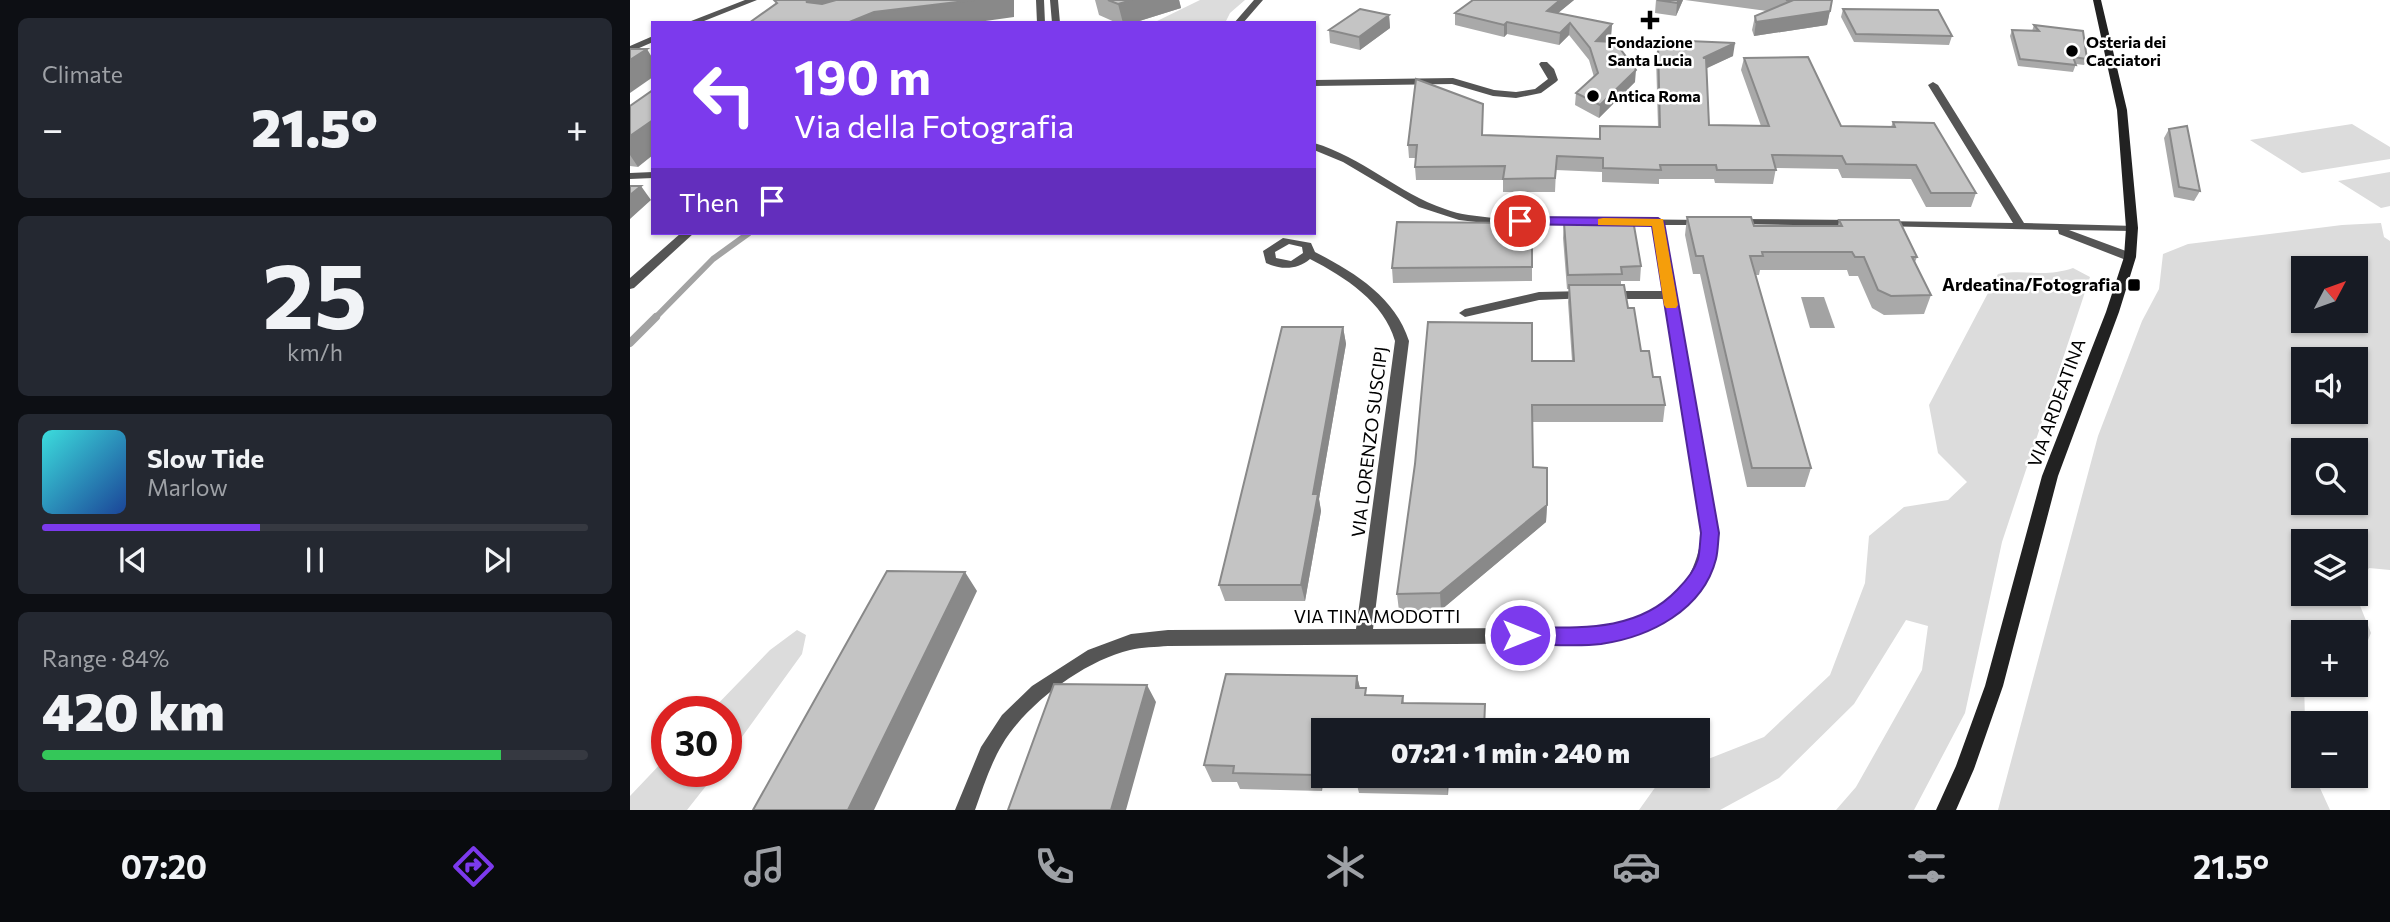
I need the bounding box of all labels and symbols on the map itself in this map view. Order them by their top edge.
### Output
marker: Fondazione Santa Lucia [1640,10,1660,30]
place label: Fondazione Santa Lucia [1607,32,1693,69]
place label: Osteria dei Cacciatori [2086,32,2166,69]
marker: Osteria dei Cacciatori [2064,43,2080,59]
place label: Antica Roma [1607,86,1701,105]
marker: Antica Roma [1585,88,1601,104]
pin [1490,191,1550,251]
north arrow [2291,256,2368,332]
place label: Ardeatina/Fotografia [1942,273,2120,295]
marker: Ardeatina/Fotografia [2126,277,2142,293]
street label: VIA ARDEATINA [2023,335,2089,470]
street label: VIA LORENZO SUSCIPJ [1346,345,1392,539]
position arrow [1483,598,1557,672]
street label: VIA TINA MODOTTI [1294,605,1460,627]
speed limit sign: 30 [651,696,742,787]

